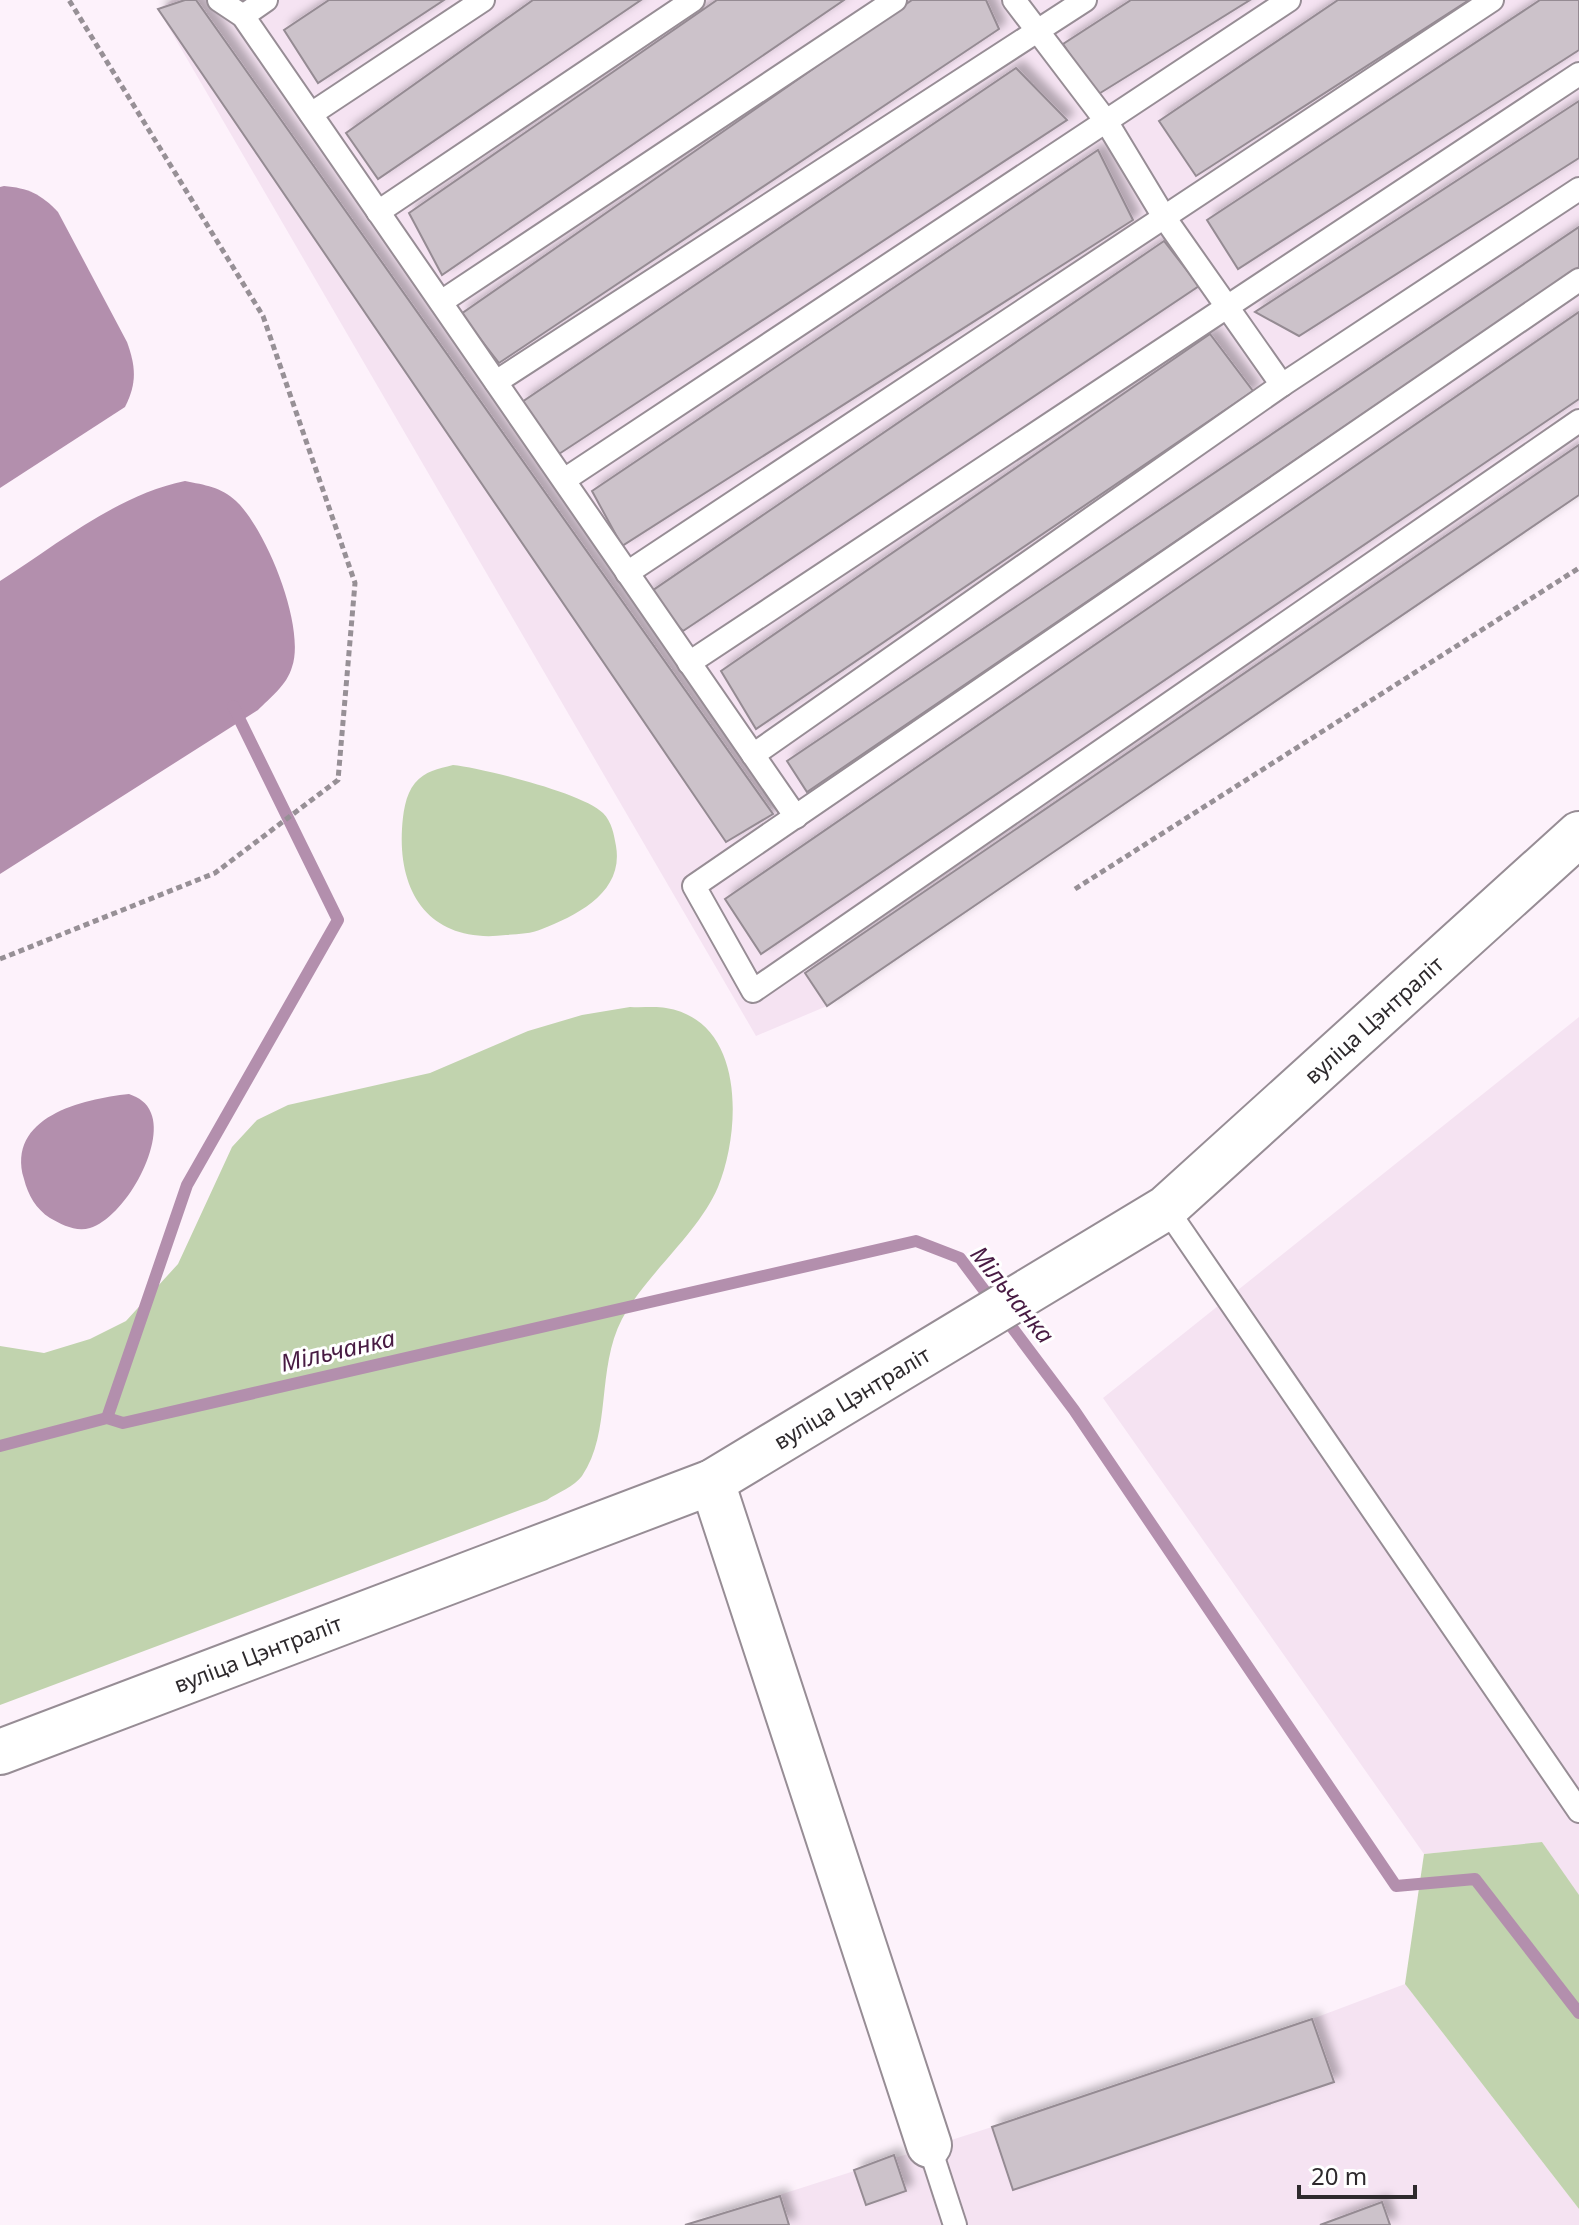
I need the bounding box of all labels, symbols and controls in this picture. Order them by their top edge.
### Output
street label: вуліца Цэнтраліт [1297,949,1449,1090]
water label: Мільчанка [964,1238,1063,1350]
water label: Мільчанка [277,1320,398,1379]
street label: вуліца Цэнтраліт [768,1339,935,1456]
street label: вуліца Цэнтраліт [169,1607,346,1699]
scale bar [1299,2149,1415,2199]
text: 20 m [1311,2159,1367,2192]

